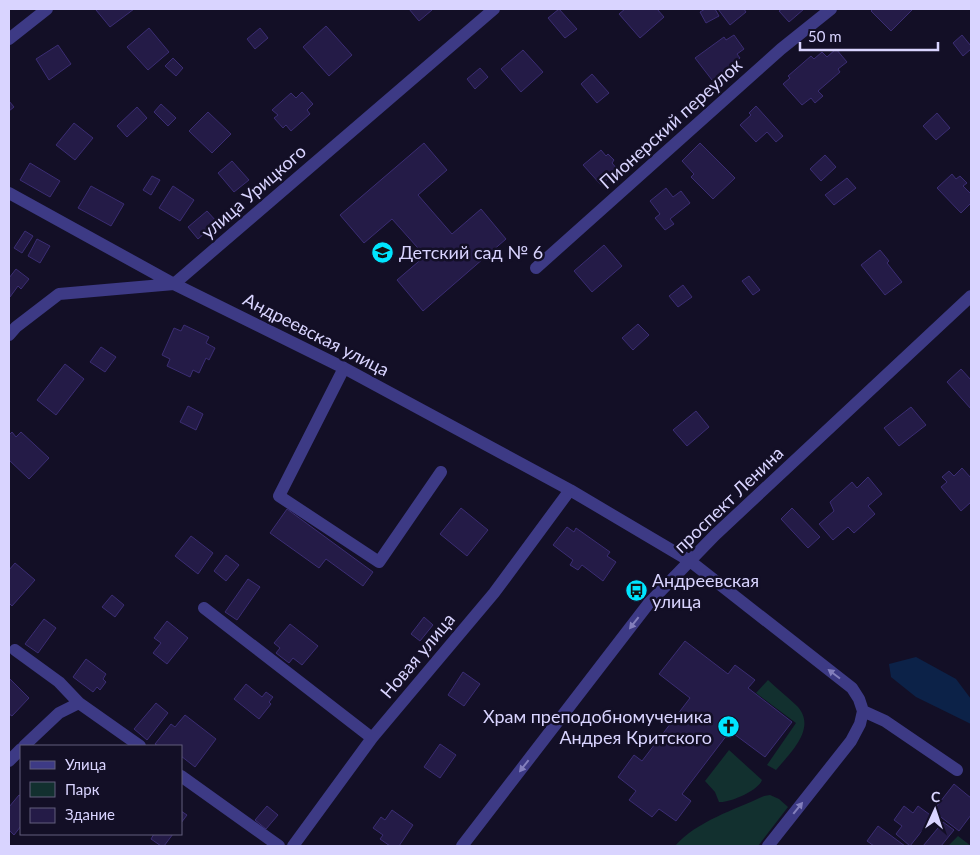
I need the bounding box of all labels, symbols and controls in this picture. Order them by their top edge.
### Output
scale bar [800,20,938,52]
text: 50 m [808,27,842,45]
street label: Пионерский переулок [595,53,747,193]
street label: улица Урицкого [197,140,310,243]
school or university icon: Детский сад № 6 [371,241,395,265]
place label: Детский сад № 6 [399,241,543,263]
street label: Андреевская улица [240,288,393,380]
street label: проспект Ленина [669,442,788,557]
place label: Андреевская улица [652,569,759,612]
bus stop icon: Андреевская улица [624,579,648,603]
street label: Новая улица [375,608,459,702]
one-way arrow [629,616,639,630]
one-way arrow [827,669,841,679]
place label: Храм преподобномученика Андрея Критского [483,705,712,748]
church icon: Храм преподобномученика Андрея Критского [716,715,740,739]
legend [20,745,182,835]
text: Улица [65,755,106,773]
one-way arrow [519,759,530,772]
text: Парк [65,780,100,798]
north arrow [910,785,960,835]
text: С [931,788,942,805]
one-way arrow [793,801,803,815]
text: Здание [65,805,115,823]

